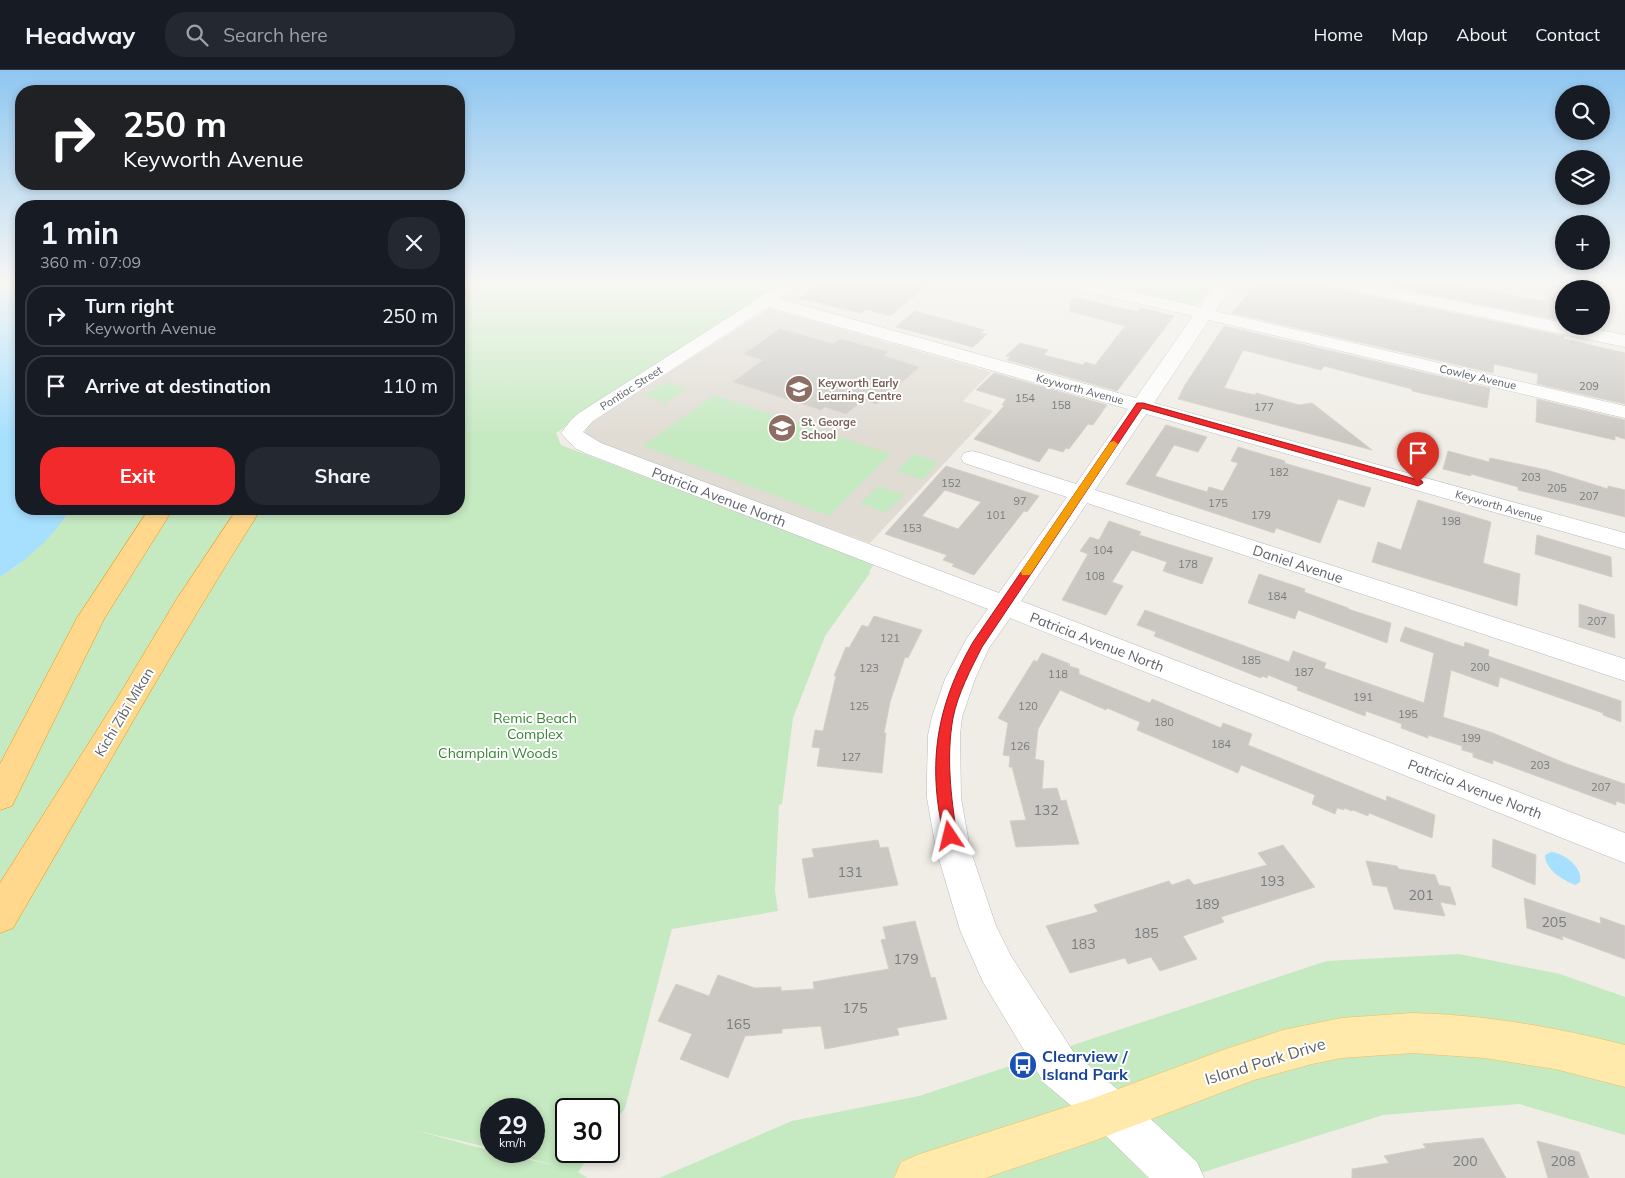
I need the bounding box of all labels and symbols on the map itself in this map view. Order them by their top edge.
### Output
street label: Cowley Avenue [1438,361,1518,393]
street label: Pontiac Street [597,363,665,413]
street label: Keyworth Avenue [1035,371,1125,407]
school or university icon: Keyworth Early Learning Centre [784,374,814,404]
place label: Keyworth Early Learning Centre [818,376,902,403]
house number: 209 [1579,379,1599,393]
house number: 154 [1015,391,1035,405]
house number: 158 [1051,398,1071,412]
house number: 177 [1254,400,1274,414]
school or university icon: St. George School [767,413,797,443]
place label: St. George School [801,415,856,442]
pin [1397,432,1439,483]
street label: Patricia Avenue North [649,463,789,531]
house number: 182 [1269,465,1289,479]
house number: 203 [1521,470,1541,484]
house number: 152 [941,476,961,490]
house number: 205 [1547,481,1567,495]
street label: Keyworth Avenue [1454,487,1544,525]
house number: 207 [1579,489,1599,503]
house number: 97 [1013,494,1027,508]
house number: 175 [1208,496,1228,510]
house number: 101 [986,508,1006,522]
house number: 179 [1251,508,1271,522]
house number: 198 [1441,514,1461,528]
house number: 153 [902,521,922,535]
street label: Daniel Avenue [1251,541,1345,587]
house number: 104 [1093,543,1113,557]
house number: 178 [1178,557,1198,571]
house number: 108 [1085,569,1105,583]
house number: 184 [1267,589,1287,603]
street label: Patricia Avenue North [1027,608,1167,676]
house number: 207 [1587,614,1607,628]
house number: 121 [880,631,900,645]
house number: 185 [1241,653,1261,667]
house number: 200 [1470,660,1490,674]
house number: 123 [859,661,879,675]
street label: Kichi Zībī Mīkan [90,664,158,760]
house number: 187 [1294,665,1314,679]
house number: 118 [1048,667,1068,681]
house number: 191 [1353,690,1373,704]
house number: 125 [849,699,869,713]
house number: 120 [1018,699,1038,713]
house number: 195 [1398,707,1418,721]
park label: Remic Beach Complex [493,709,577,743]
house number: 180 [1154,715,1174,729]
house number: 199 [1461,731,1481,745]
house number: 184 [1211,737,1231,751]
house number: 126 [1010,739,1030,753]
park label: Champlain Woods [438,744,558,762]
house number: 127 [841,750,861,764]
street label: Patricia Avenue North [1405,755,1545,823]
house number: 203 [1530,758,1550,772]
house number: 207 [1591,780,1611,794]
house number: 132 [1033,801,1059,819]
position arrow [923,809,975,861]
house number: 131 [837,863,863,881]
house number: 193 [1259,872,1285,890]
house number: 201 [1408,886,1434,904]
house number: 189 [1194,895,1220,913]
house number: 205 [1541,913,1567,931]
house number: 185 [1133,924,1159,942]
house number: 183 [1070,935,1096,953]
house number: 179 [893,950,919,968]
house number: 175 [842,999,868,1017]
house number: 165 [725,1015,751,1033]
street label: Island Park Drive [1202,1033,1328,1089]
place label: Clearview / Island Park [1042,1046,1129,1084]
bus stop icon: Clearview / Island Park [1008,1050,1038,1080]
speed limit sign: 30 [555,1098,620,1163]
house number: 200 [1452,1152,1478,1170]
house number: 208 [1550,1152,1576,1170]

